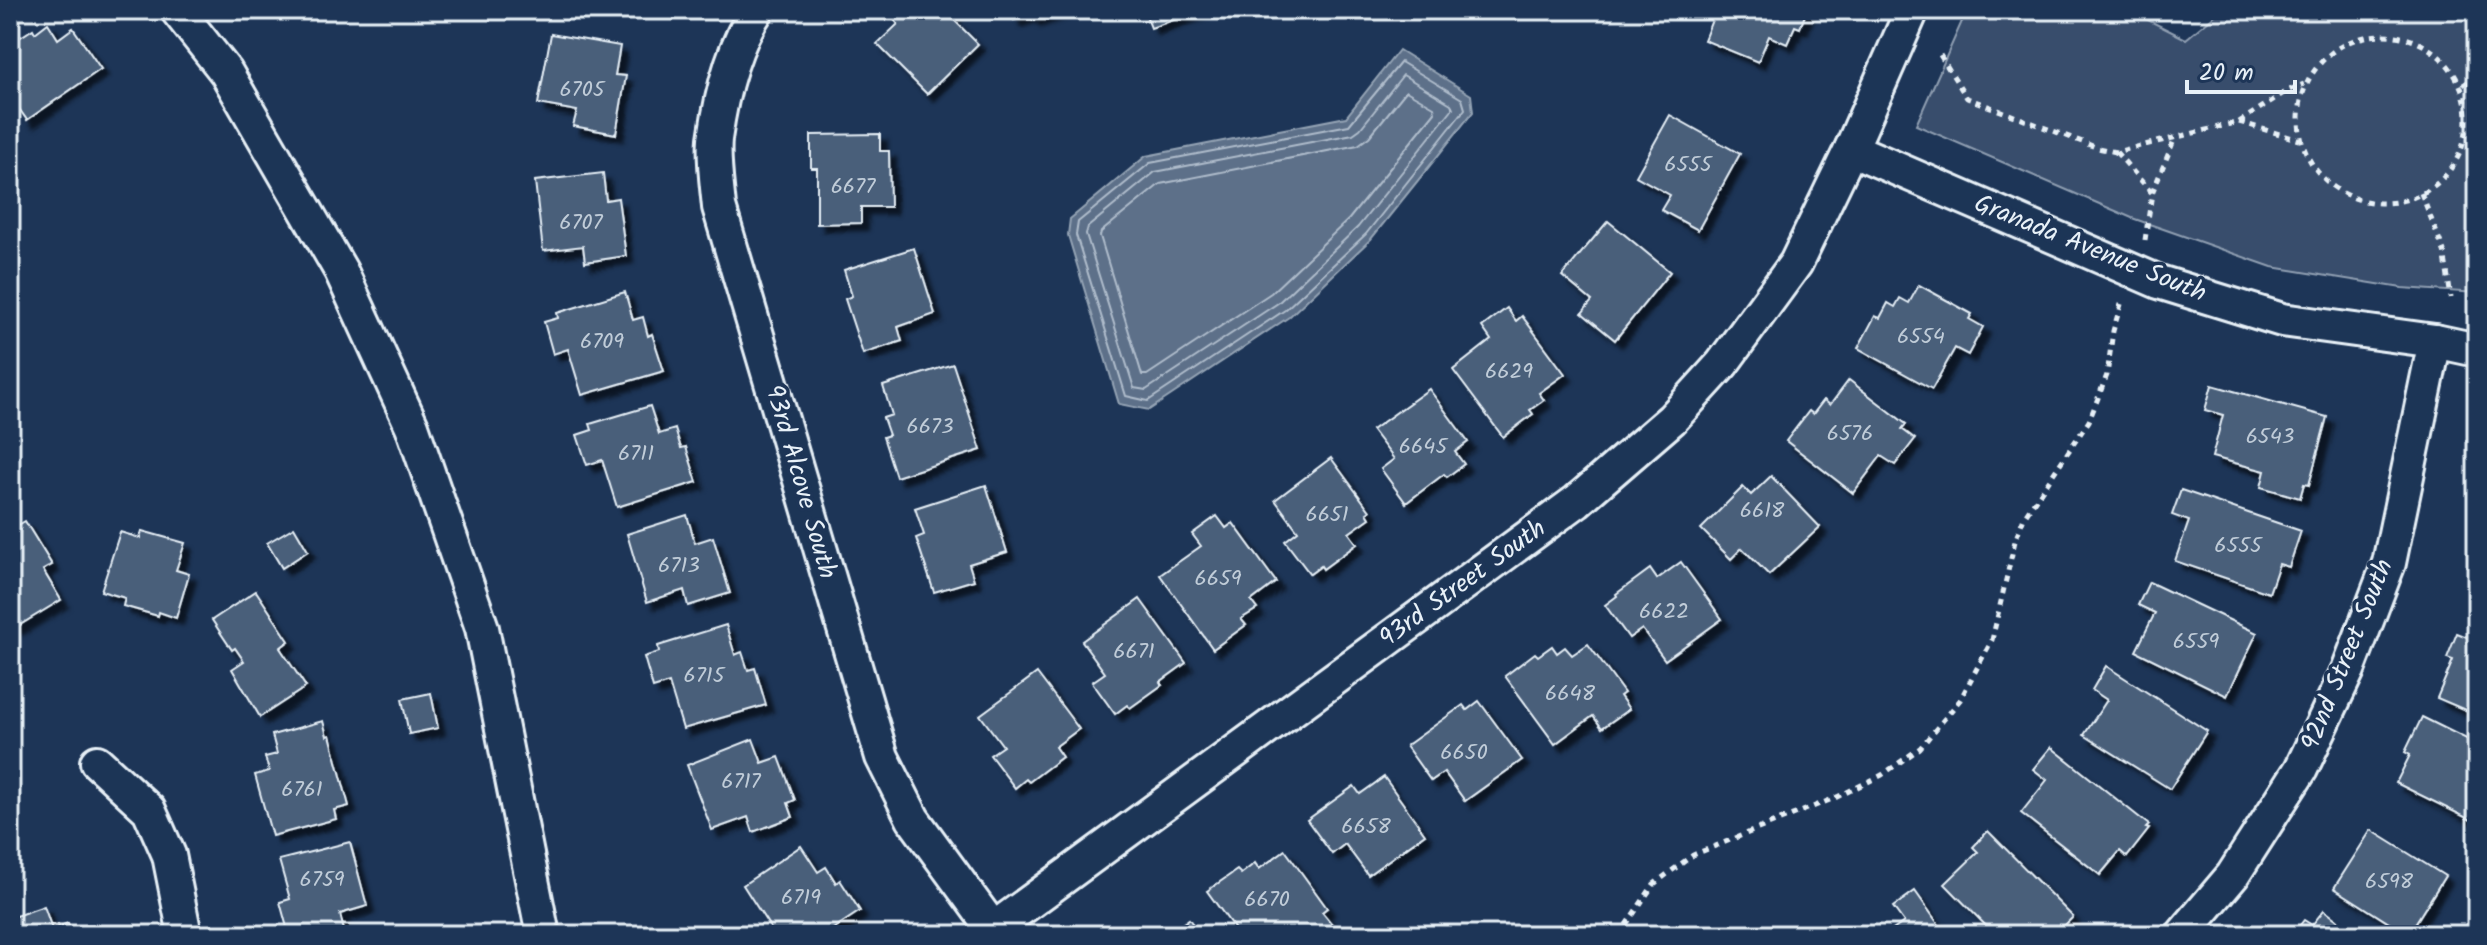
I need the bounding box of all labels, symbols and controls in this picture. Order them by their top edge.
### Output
scale bar [2187,44,2295,94]
text: 20 m [2199,54,2254,93]
house number: 6705 [559,73,606,108]
house number: 6555 [1664,148,1713,183]
house number: 6677 [831,170,876,205]
street label: Granada Avenue South [1967,183,2213,315]
house number: 6707 [559,206,604,241]
house number: 6554 [1897,320,1945,355]
house number: 6709 [580,325,624,360]
house number: 6629 [1485,355,1533,390]
street label: 93rd Alcove South [752,380,848,584]
house number: 6673 [906,410,954,445]
house number: 6576 [1827,417,1873,452]
house number: 6543 [2246,420,2294,455]
house number: 6645 [1399,430,1448,465]
house number: 6711 [618,437,654,472]
house number: 6618 [1740,494,1785,529]
house number: 6651 [1305,498,1349,533]
street label: 93rd Street South [1371,509,1555,659]
house number: 6555 [2214,529,2263,564]
house number: 6713 [658,549,700,584]
street label: 92nd Street South [2290,553,2406,757]
house number: 6659 [1194,562,1242,597]
house number: 6622 [1639,595,1689,630]
house number: 6559 [2173,625,2220,660]
house number: 6671 [1113,635,1155,670]
house number: 6715 [683,659,726,694]
house number: 6648 [1545,677,1596,712]
house number: 6650 [1440,736,1488,771]
house number: 6717 [721,765,762,800]
house number: 6761 [281,773,323,808]
house number: 6658 [1341,810,1392,845]
house number: 6759 [300,863,345,898]
house number: 6598 [2365,865,2414,900]
house number: 6719 [781,881,821,916]
house number: 6670 [1244,883,1290,918]

